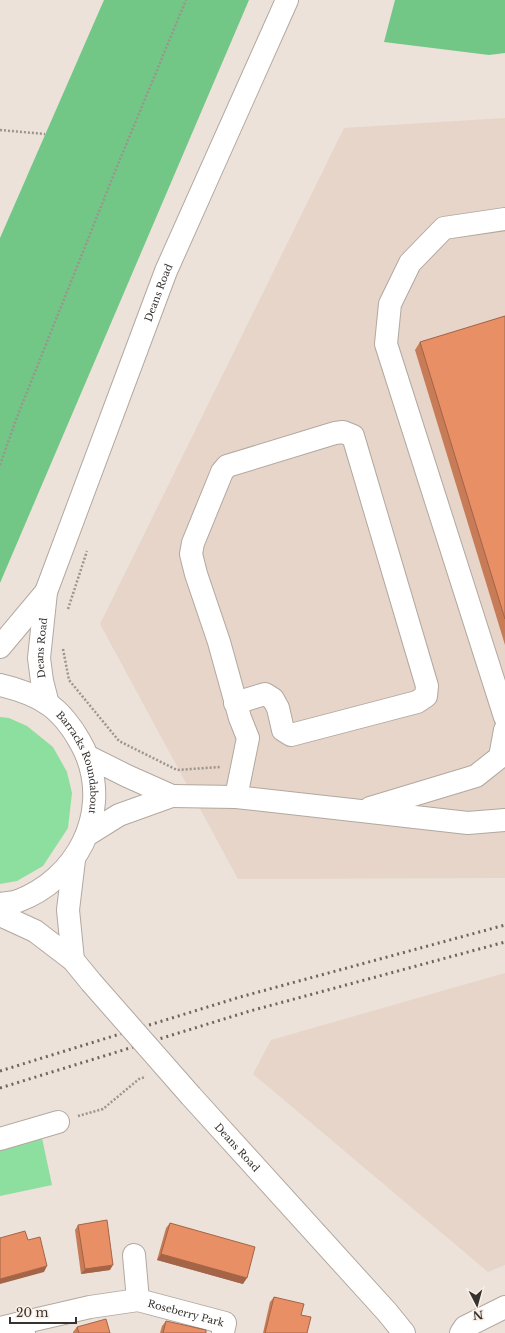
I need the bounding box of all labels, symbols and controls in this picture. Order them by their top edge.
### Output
street label: Deans Road [142,261,176,324]
street label: Deans Road [33,617,50,679]
street label: Barracks Roundabout [53,708,100,815]
street label: Deans Road [212,1120,262,1175]
north arrow [457,1285,497,1325]
street label: Roseberry Park [146,1297,226,1330]
scale bar [10,1299,76,1325]
text: 20 m [16,1305,48,1320]
text: N [472,1307,484,1323]

